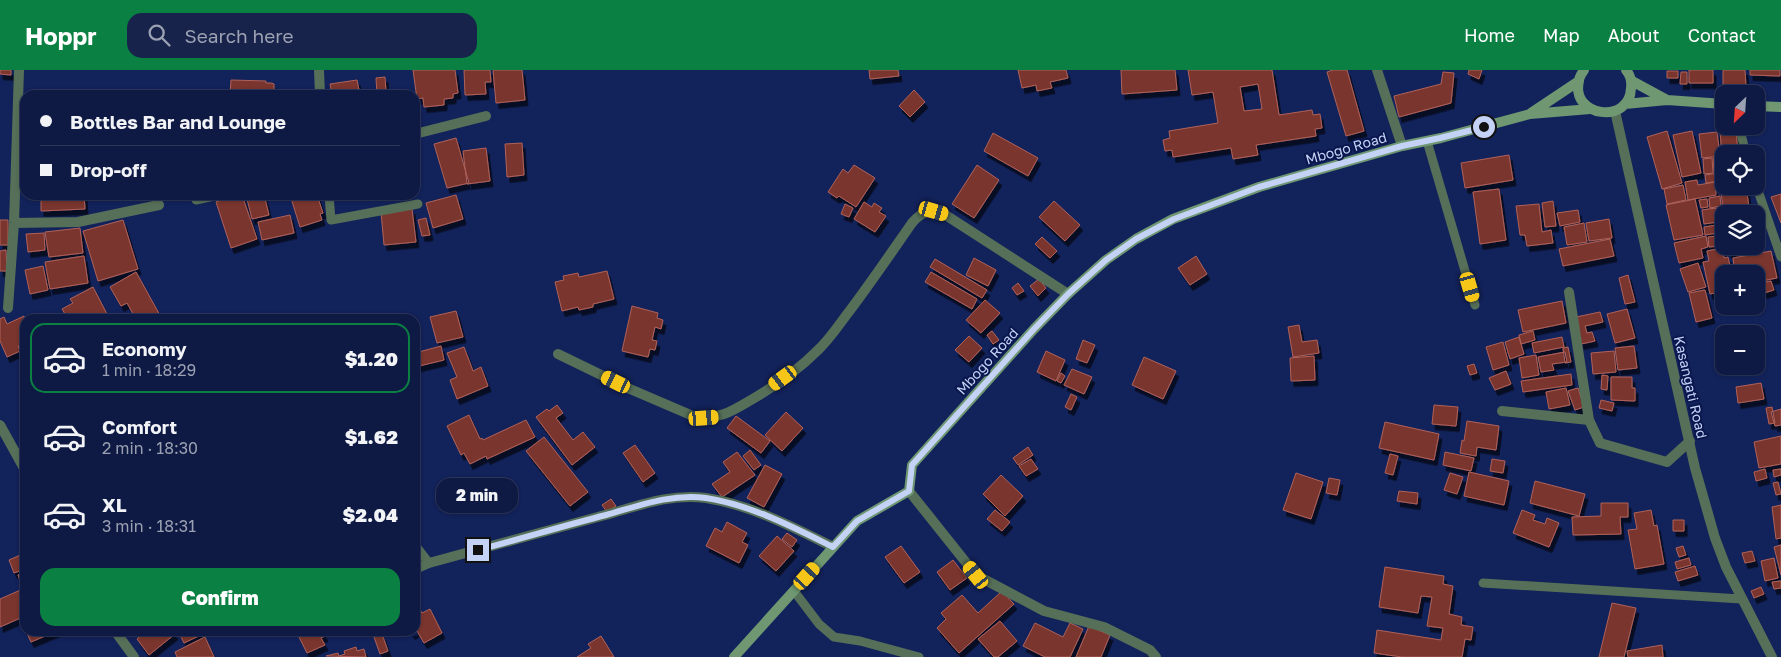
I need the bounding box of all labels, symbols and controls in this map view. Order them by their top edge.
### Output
search box [127,13,477,58]
text: Hoppr [25,21,97,50]
icon: search [145,21,173,49]
text: Search here [185,24,293,47]
text: Home [1464,24,1515,46]
text: Map [1543,24,1580,46]
text: About [1608,24,1660,46]
text: Contact [1688,24,1756,46]
north arrow [1715,85,1765,135]
map controls [1715,85,1765,375]
text: Bottles Bar and Lounge [70,110,286,133]
route start [1473,116,1495,138]
street label: Mbogo Road [1303,128,1389,168]
button: locate [1715,145,1765,195]
text: Drop-off [70,158,147,181]
car [917,200,950,222]
button: layers [1715,205,1765,255]
button: + [1715,265,1765,315]
car [1458,271,1481,303]
street label: Mbogo Road [953,324,1021,398]
button: − [1715,325,1765,375]
street label: Kasangati Road [1671,334,1711,440]
icon: car [42,336,87,381]
text: Economy [102,337,187,360]
text: $1.20 [345,347,398,370]
text: 1 min · 18:29 [102,360,196,380]
car [766,363,799,393]
car [599,369,632,395]
car [688,409,719,427]
icon: car [42,414,87,459]
text: Comfort [102,415,177,438]
text: $1.62 [345,425,398,448]
text: 2 min · 18:30 [102,438,198,458]
callout: 2 min [437,478,519,512]
text: 2 min [456,485,498,505]
icon: car [42,492,87,537]
text: XL [102,493,127,516]
text: $2.04 [343,503,398,526]
text: 3 min · 18:31 [102,516,196,536]
route end [467,539,489,561]
car [960,559,991,591]
car [791,560,822,592]
button: Confirm [40,568,400,626]

